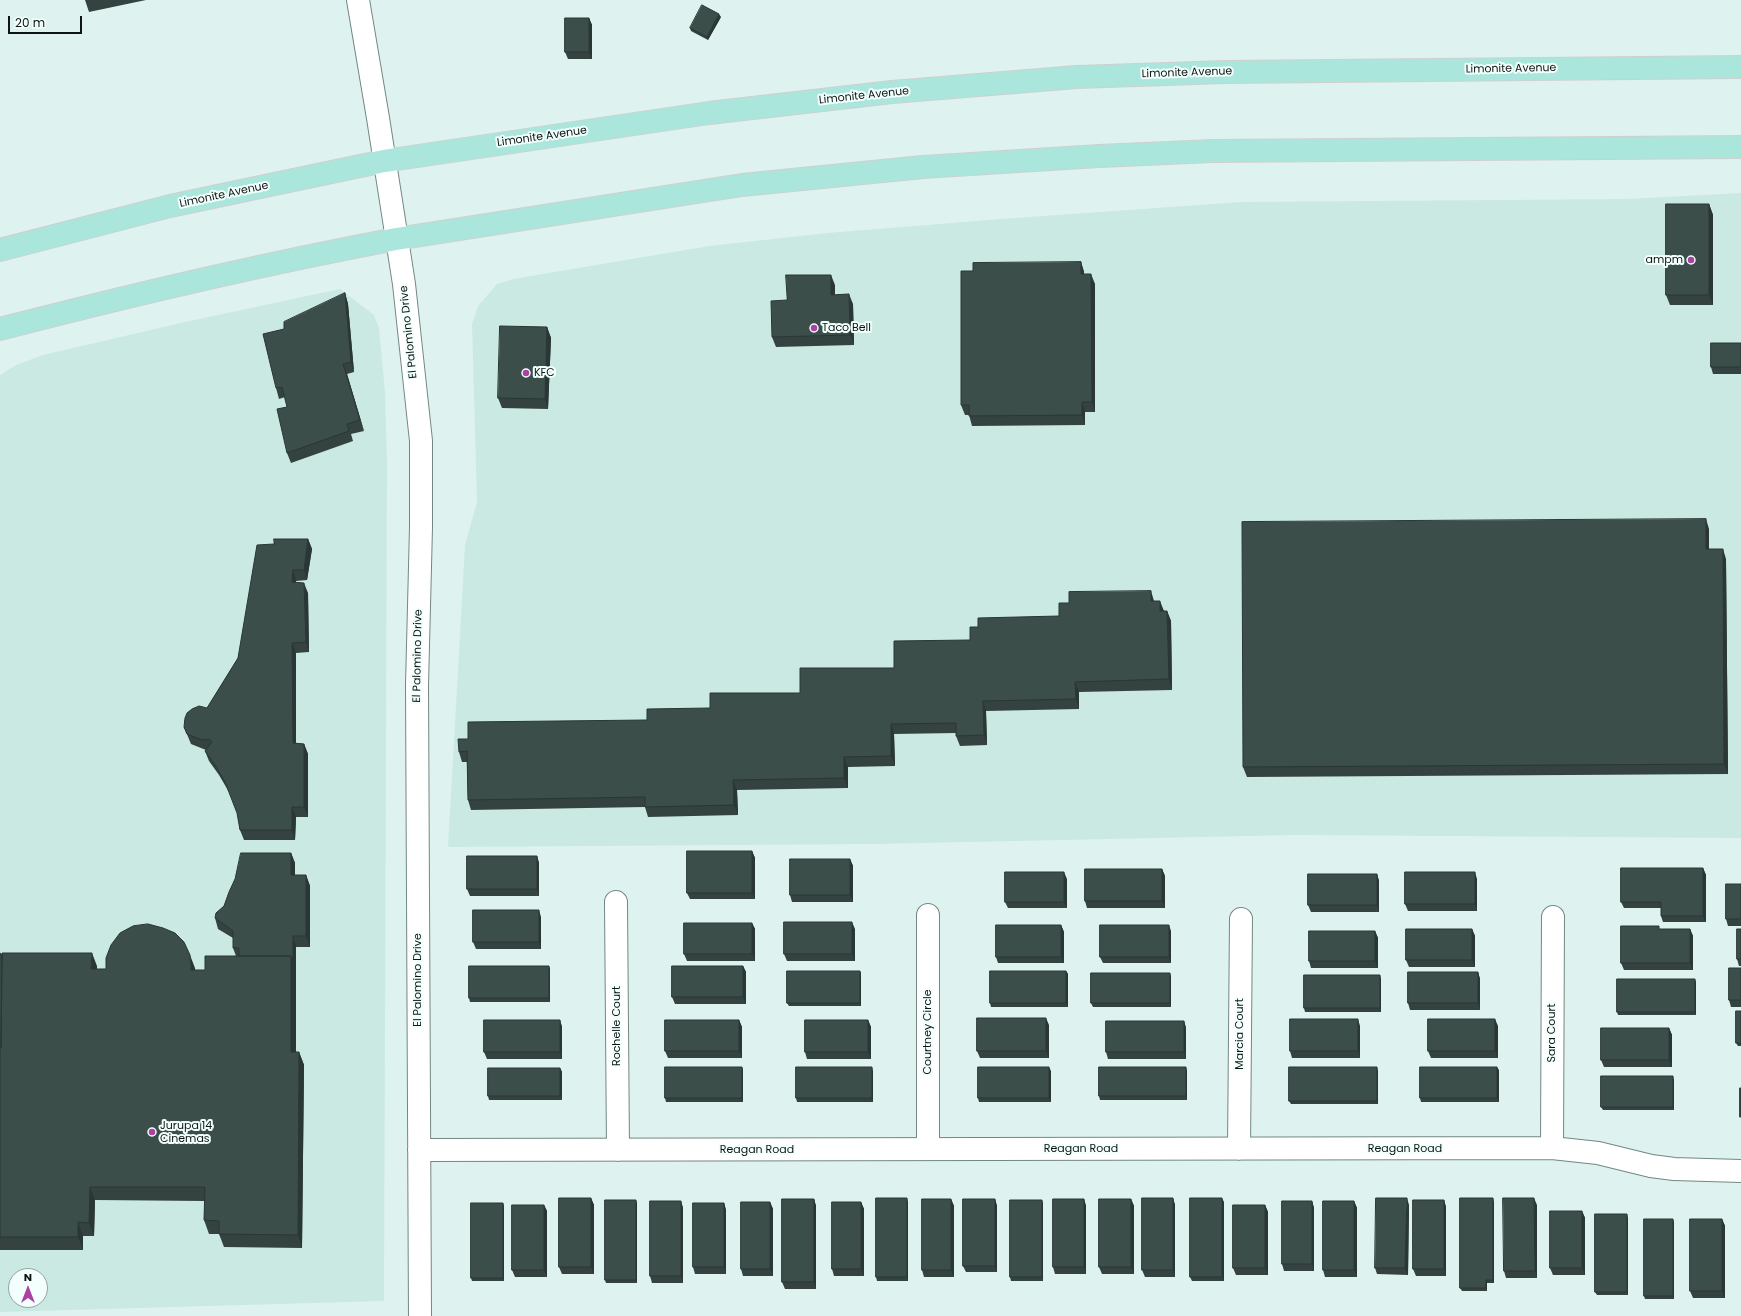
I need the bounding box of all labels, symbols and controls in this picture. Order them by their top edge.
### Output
scale bar [10,8,84,34]
text: 20 m [15,14,45,31]
street label: Limonite Avenue [1466,62,1556,76]
street label: Limonite Avenue [1141,65,1233,81]
street label: Limonite Avenue [818,85,910,107]
street label: Limonite Avenue [496,124,588,150]
street label: Limonite Avenue [178,179,270,211]
place label: ampm [1645,253,1683,267]
marker: ampm [1686,255,1696,265]
street label: El Palomino Drive [398,285,420,379]
place label: Taco Bell [822,321,871,335]
marker: Taco Bell [809,323,819,333]
place label: KFC [534,366,555,380]
marker: KFC [521,368,531,378]
street label: El Palomino Drive [411,609,425,703]
street label: El Palomino Drive [411,933,425,1027]
street label: Rochelle Court [610,986,624,1066]
street label: Courtney Circle [921,989,935,1075]
street label: Marcia Court [1233,998,1247,1070]
street label: Sara Court [1545,1003,1559,1063]
place label: Jurupa 14 Cinemas [160,1119,212,1145]
marker: Jurupa 14 Cinemas [147,1127,157,1137]
street label: Reagan Road [1044,1142,1118,1156]
street label: Reagan Road [1368,1142,1442,1156]
street label: Reagan Road [720,1143,794,1157]
north arrow [8,1268,48,1308]
text: N [24,1269,32,1285]

